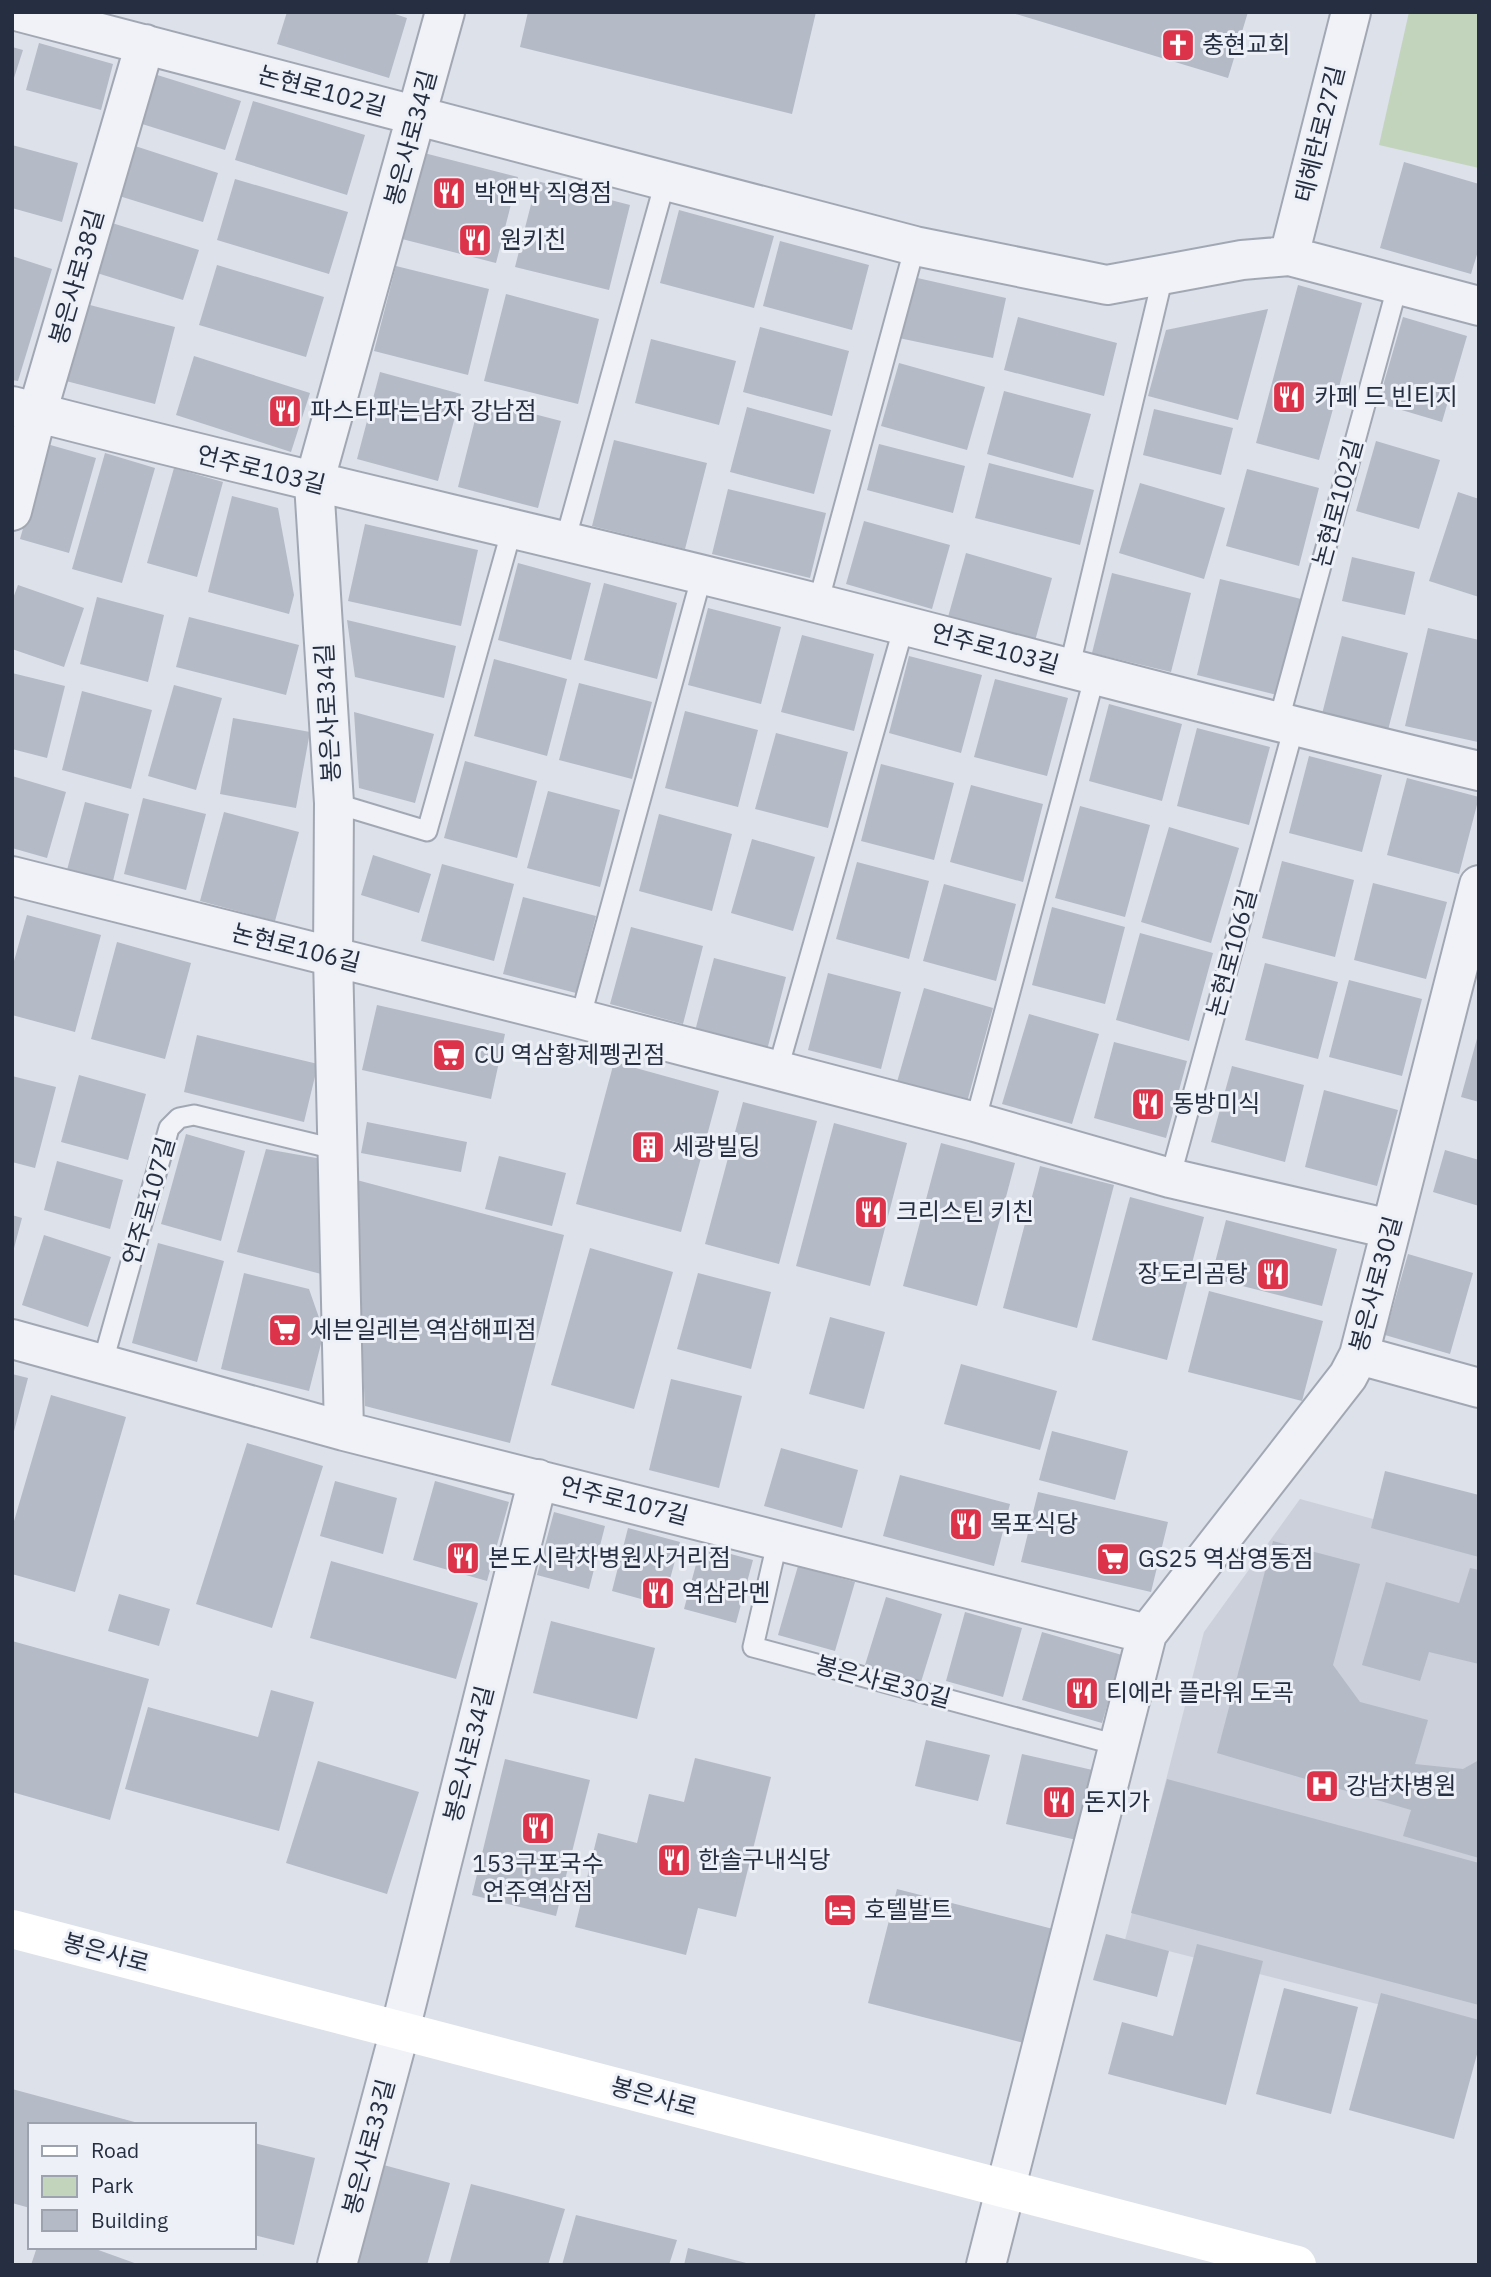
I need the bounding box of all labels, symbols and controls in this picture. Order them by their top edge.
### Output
church icon: 충현교회 [1159,26,1197,64]
place label: 충현교회 [1202,28,1290,60]
street label: 논현로102길 [255,58,390,123]
street label: 테헤란로27길 [1287,62,1351,205]
street label: 봉은사로34길 [377,66,444,209]
restaurant icon: 박앤박 직영점 [430,174,468,212]
place label: 박앤박 직영점 [474,176,612,208]
street label: 봉은사로38길 [41,205,111,348]
restaurant icon: 원키친 [456,221,494,259]
place label: 원키친 [500,223,566,255]
restaurant icon: 카페 드 빈티지 [1270,378,1308,416]
place label: 카페 드 빈티지 [1314,380,1458,412]
restaurant icon: 파스타파는남자 강남점 [266,392,304,430]
place label: 파스타파는남자 강남점 [310,394,536,426]
street label: 논현로102길 [1305,435,1370,570]
street label: 언주로103길 [194,438,329,500]
street label: 언주로103길 [928,616,1063,681]
street label: 봉은사로34길 [307,643,347,783]
street label: 논현로106길 [1199,885,1264,1020]
street label: 논현로106길 [229,916,364,978]
supermarket icon: CU 역삼황제펭귄점 [430,1036,468,1074]
place label: CU 역삼황제펭귄점 [474,1038,665,1070]
restaurant icon: 동방미식 [1129,1085,1167,1123]
place label: 동방미식 [1172,1087,1260,1119]
building icon: 세광빌딩 [629,1128,667,1166]
place label: 세광빌딩 [672,1130,760,1162]
street label: 언주로107길 [115,1133,182,1268]
restaurant icon: 크리스틴 키친 [852,1193,890,1231]
place label: 크리스틴 키친 [896,1195,1034,1227]
street label: 봉은사로30길 [1342,1212,1409,1355]
restaurant icon: 장도리곰탕 [1254,1255,1292,1293]
place label: 장도리곰탕 [1138,1257,1248,1289]
supermarket icon: 세븐일레븐 역삼해피점 [266,1311,304,1349]
place label: 세븐일레븐 역삼해피점 [310,1313,536,1345]
street label: 언주로107길 [557,1469,692,1531]
restaurant icon: 목포식당 [947,1505,985,1543]
place label: 목포식당 [990,1507,1078,1539]
restaurant icon: 본도시락차병원사거리점 [444,1539,482,1577]
supermarket icon: GS25 역삼영동점 [1094,1540,1132,1578]
place label: 본도시락차병원사거리점 [488,1541,731,1573]
place label: GS25 역삼영동점 [1138,1542,1314,1574]
restaurant icon: 역삼라멘 [639,1574,677,1612]
place label: 역삼라멘 [682,1576,770,1608]
street label: 봉은사로30길 [812,1648,955,1715]
restaurant icon: 티에라 플라워 도곡 [1063,1674,1101,1712]
place label: 티에라 플라워 도곡 [1106,1676,1294,1708]
street label: 봉은사로34길 [436,1682,500,1825]
hospital icon: 강남차병원 [1303,1767,1341,1805]
place label: 강남차병원 [1346,1769,1456,1801]
restaurant icon: 돈지가 [1040,1783,1078,1821]
place label: 돈지가 [1084,1785,1150,1817]
restaurant icon: 153구포국수 언주역삼점 [519,1809,557,1847]
restaurant icon: 한솔구내식당 [655,1841,693,1879]
place label: 한솔구내식당 [698,1843,830,1875]
place label: 153구포국수 언주역삼점 [472,1847,604,1907]
hotel icon: 호텔발트 [821,1891,859,1929]
place label: 호텔발트 [864,1893,952,1925]
street label: 봉은사로 [59,1925,153,1979]
street label: 봉은사로 [607,2069,701,2123]
street label: 봉은사로33길 [335,2075,402,2218]
legend [28,2123,256,2249]
text: Road [91,2136,139,2164]
text: Park [91,2171,134,2199]
text: Building [91,2206,168,2234]

